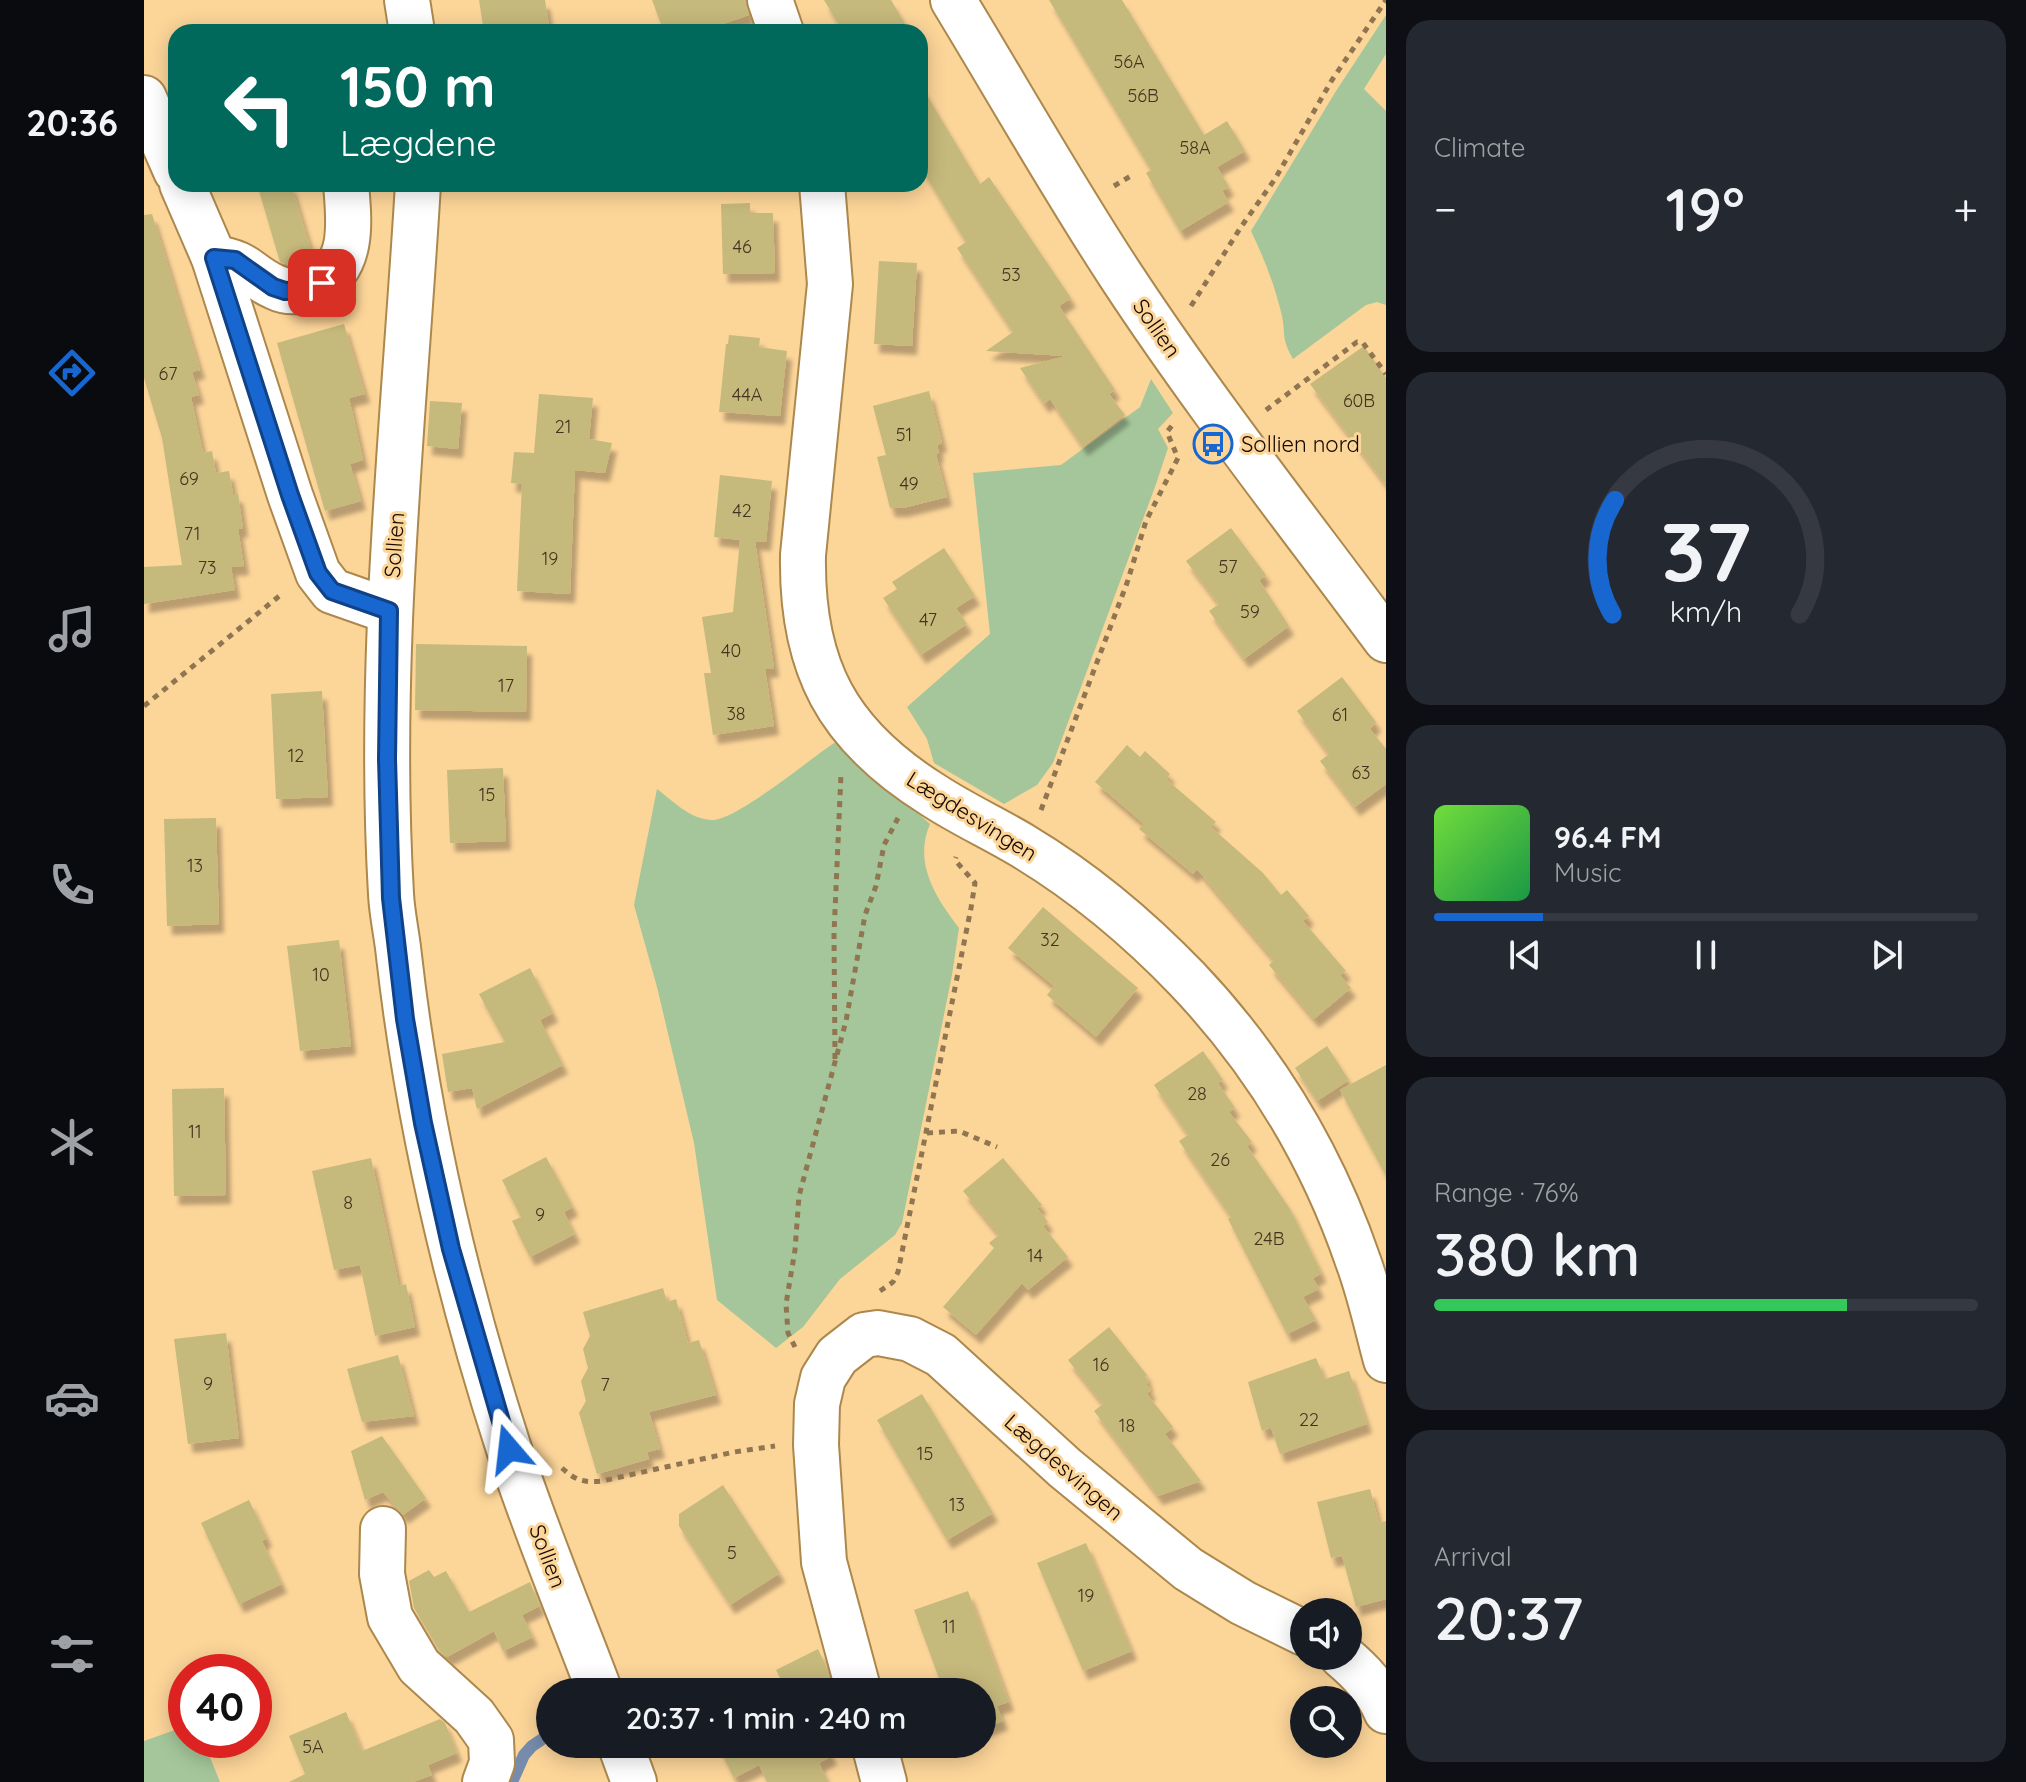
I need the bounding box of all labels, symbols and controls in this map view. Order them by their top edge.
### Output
house number: 56A [1113,50,1145,73]
text: 150 m [340,51,496,121]
icon: left [208,56,312,160]
house number: 56B [1127,84,1159,107]
text: 20:36 [26,100,118,145]
text: Lægdene [340,120,497,165]
text: Climate [1434,131,1525,164]
house number: 58A [1179,136,1211,159]
text: 19° [1665,171,1745,246]
text: − [1434,181,1457,236]
text: + [1953,181,1978,236]
house number: 46 [732,235,752,258]
pin [288,249,356,317]
icon: arrive [300,261,344,305]
house number: 53 [1001,263,1021,286]
street label: Sollien [1127,293,1187,363]
icon: directions [44,345,100,401]
house number: 67 [159,362,177,385]
house number: 44A [732,383,763,406]
house number: 60B [1343,389,1375,412]
house number: 21 [555,415,571,438]
house number: 51 [896,423,912,446]
bus stop icon: Sollien nord [1192,423,1234,465]
place label: Sollien nord [1241,430,1360,458]
house number: 69 [179,467,199,490]
house number: 49 [899,472,919,495]
text: 37 [1661,497,1751,601]
house number: 42 [732,499,752,522]
street label: Sollien [378,511,410,579]
house number: 71 [184,522,200,545]
house number: 19 [542,547,558,570]
house number: 57 [1218,555,1238,578]
house number: 73 [198,556,216,579]
text: km/h [1670,593,1742,629]
house number: 59 [1240,600,1260,623]
icon: music [44,601,100,657]
house number: 47 [919,608,937,631]
house number: 40 [721,639,741,662]
house number: 17 [498,674,514,697]
house number: 38 [726,702,746,725]
house number: 61 [1332,703,1348,726]
house number: 12 [288,744,304,767]
house number: 63 [1351,761,1371,784]
street label: Lægdesvingen [902,765,1042,867]
house number: 15 [479,783,495,806]
text: 96.4 FM [1554,818,1662,856]
house number: 13 [187,854,203,877]
text: Music [1554,856,1622,889]
icon: phone [44,857,100,913]
house number: 32 [1040,928,1060,951]
icon: previous [1503,933,1547,977]
icon: pause [1684,933,1728,977]
icon: next [1865,933,1909,977]
house number: 10 [312,963,330,986]
house number: 28 [1187,1082,1207,1105]
icon: climate [44,1114,100,1170]
house number: 11 [188,1120,202,1143]
house number: 26 [1210,1148,1230,1171]
text: Range · 76% [1434,1176,1579,1209]
house number: 8 [343,1191,353,1214]
house number: 9 [535,1203,545,1226]
text: 380 km [1434,1216,1640,1291]
house number: 24B [1254,1227,1284,1250]
house number: 14 [1027,1244,1043,1267]
house number: 16 [1093,1353,1109,1376]
icon: car [44,1370,100,1426]
house number: 9 [203,1372,213,1395]
house number: 7 [600,1373,610,1396]
position arrow [467,1407,551,1491]
street label: Lægdesvingen [999,1408,1129,1526]
house number: 22 [1299,1408,1319,1431]
house number: 18 [1119,1414,1135,1437]
house number: 15 [917,1442,933,1465]
house number: 13 [949,1493,965,1516]
street label: Sollien [523,1520,573,1592]
text: Arrival [1434,1540,1512,1573]
house number: 5 [727,1541,737,1564]
text: 20:37 [1434,1580,1583,1655]
house number: 19 [1078,1584,1094,1607]
map controls [1290,1598,1362,1758]
button: sound [1290,1598,1362,1670]
house number: 11 [942,1615,956,1638]
icon: filters [44,1626,100,1682]
speed limit sign: 40 [168,1654,272,1758]
button: search [1290,1686,1362,1758]
text: 20:37 · 1 min · 240 m [626,1699,906,1737]
house number: 5A [302,1735,324,1758]

